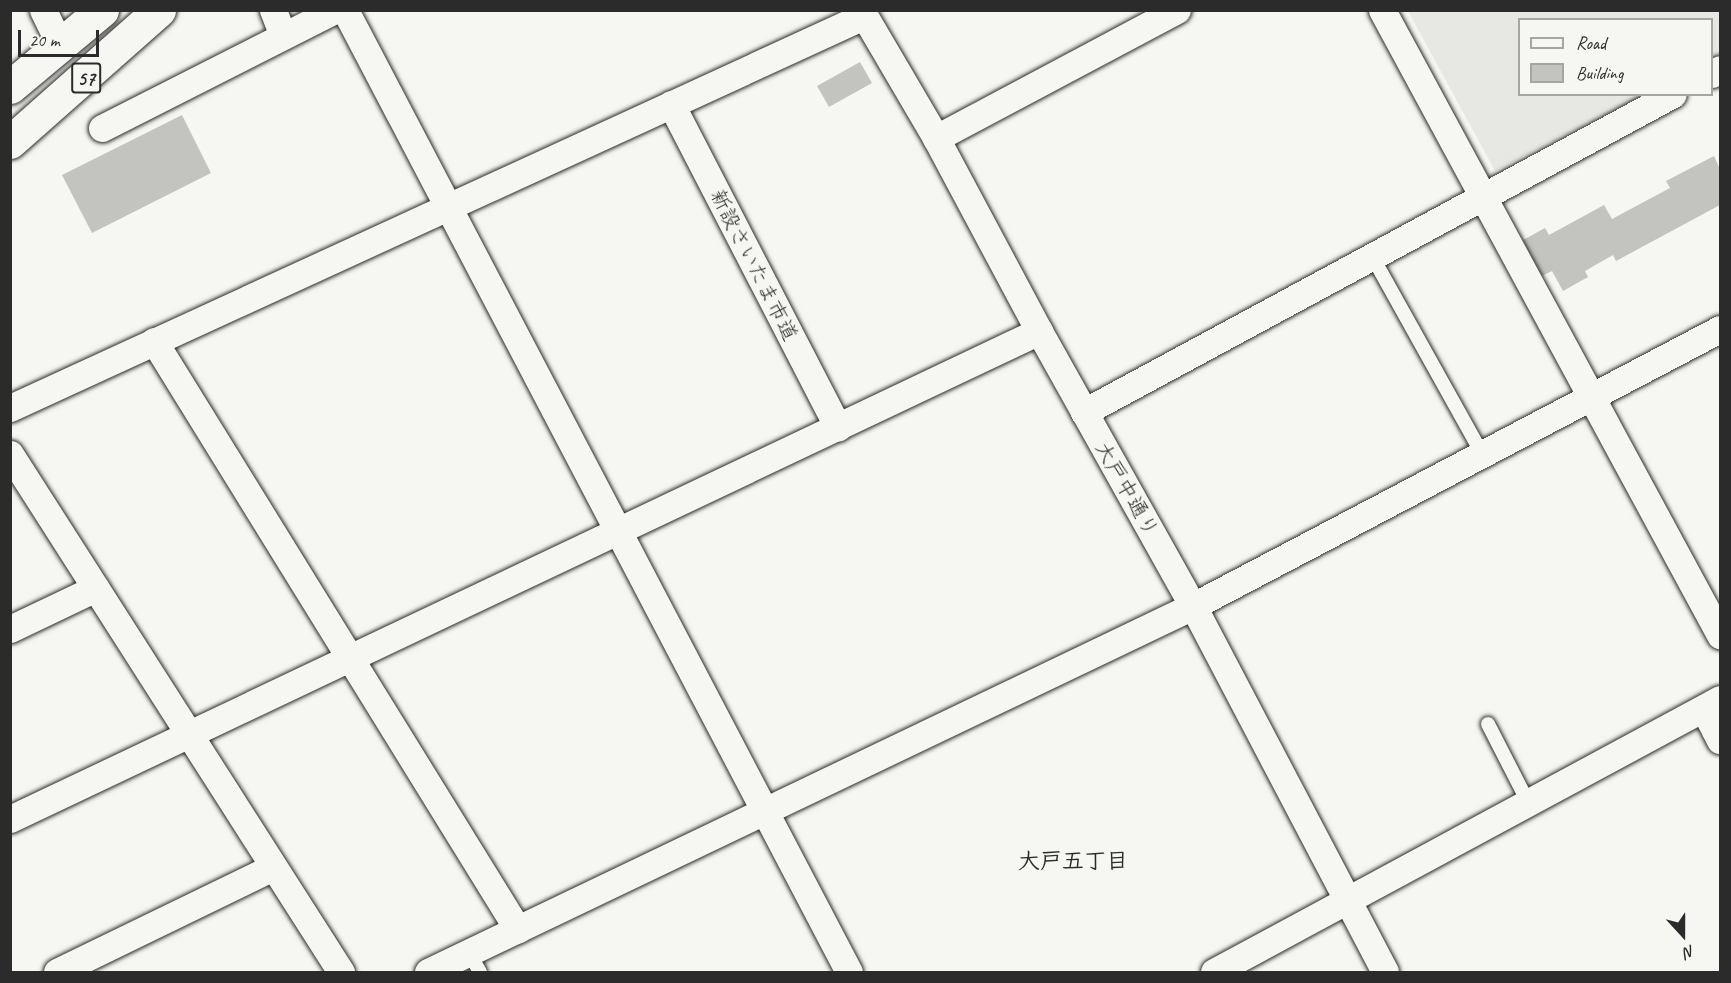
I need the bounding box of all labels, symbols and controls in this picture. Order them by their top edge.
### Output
scale bar [21,18,102,56]
legend [1518,18,1713,96]
text: 20 m [29,29,60,51]
text: Road [1576,32,1606,54]
road number: 57 [71,61,101,95]
text: Building [1576,62,1623,84]
street label: 新設さいたま市道 [705,184,803,346]
street label: 大戸中通り [1090,437,1164,541]
district label: 大戸五丁目 [1018,849,1128,875]
north arrow [1653,905,1713,965]
text: N [1681,941,1698,963]

